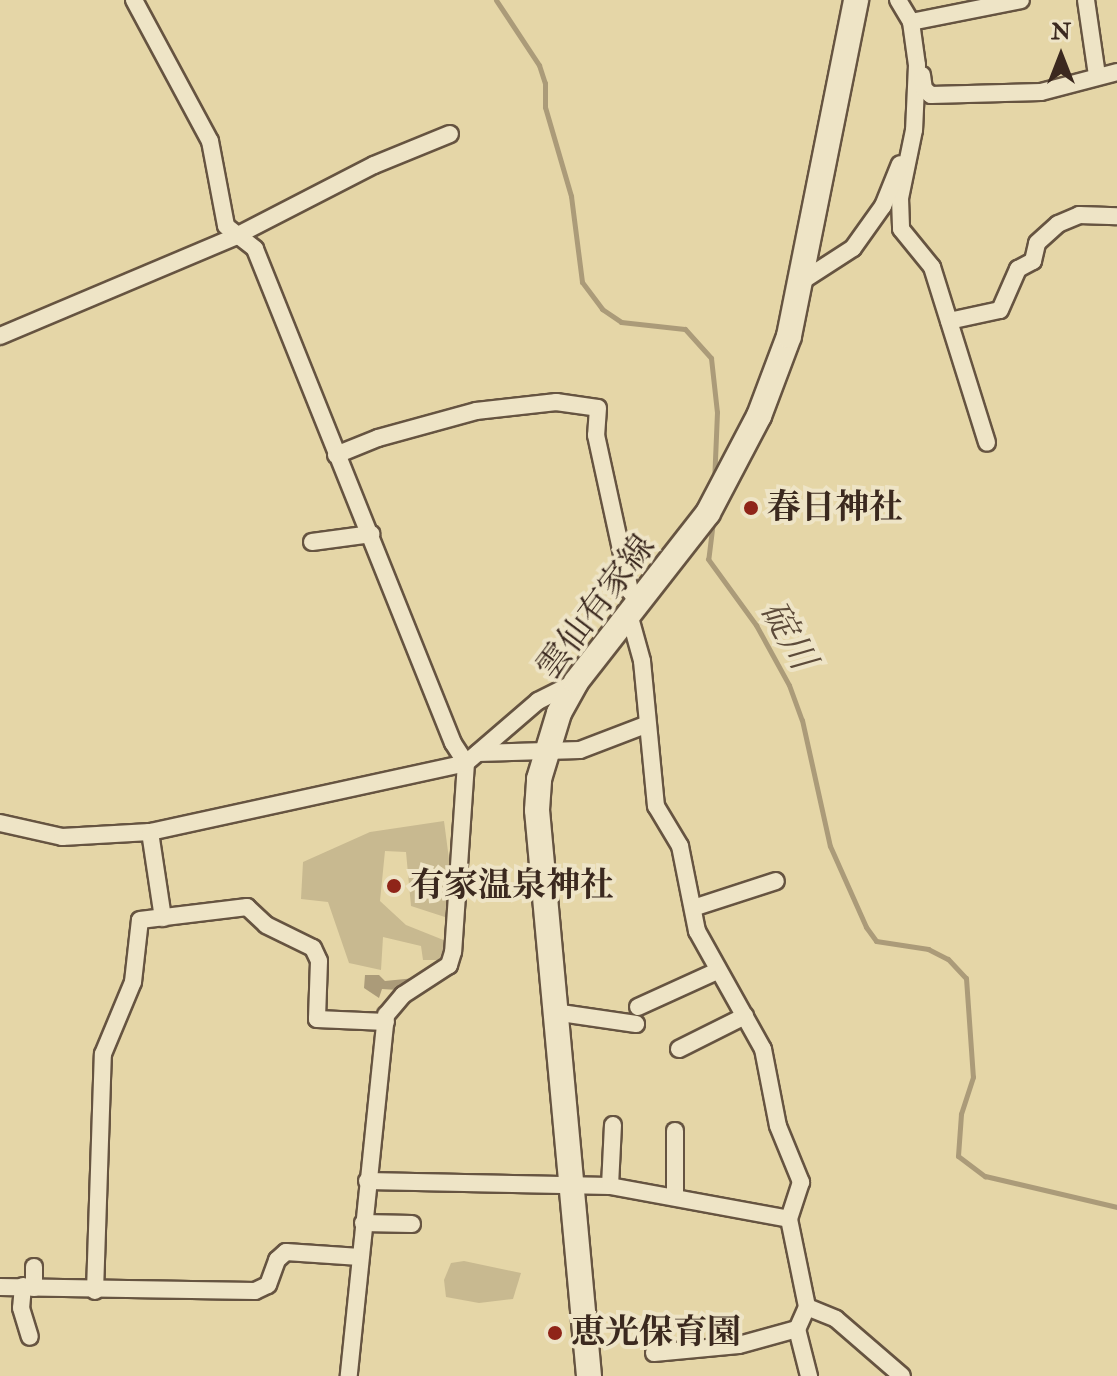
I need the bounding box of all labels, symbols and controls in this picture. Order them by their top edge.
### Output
north arrow [1021,16,1101,96]
text: N [1051,18,1071,46]
place label: 春日神社 [767,488,903,528]
marker: 春日神社 [742,499,760,517]
street label: 雲仙有家線 [529,527,663,687]
water label: 碇川 [751,593,825,677]
place label: 有家温泉神社 [410,866,614,906]
marker: 有家温泉神社 [385,877,403,895]
place label: 恵光保育園 [571,1313,741,1353]
marker: 恵光保育園 [546,1324,564,1342]

